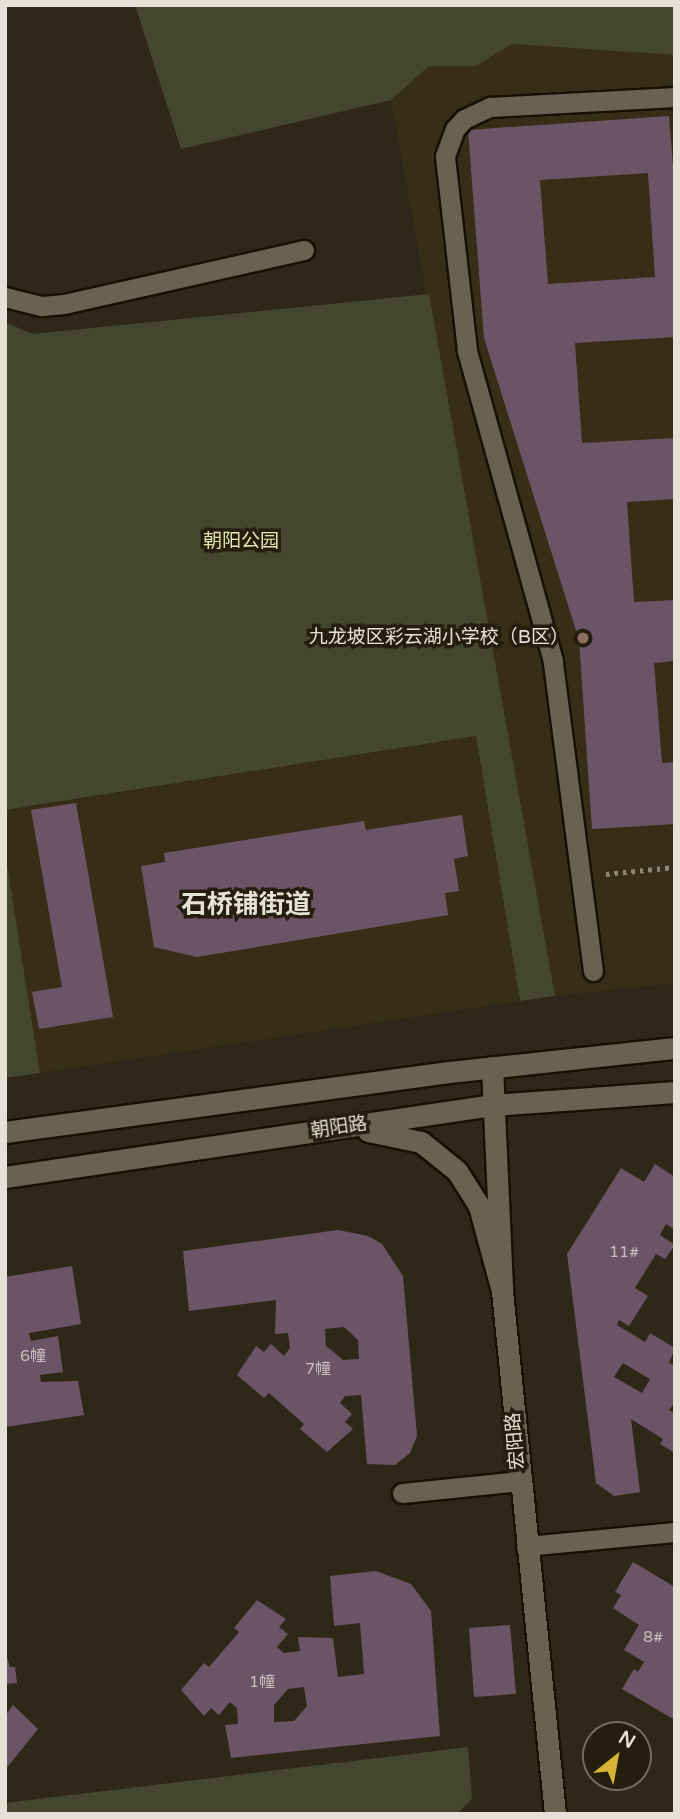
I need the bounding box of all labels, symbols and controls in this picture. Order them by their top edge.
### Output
park label: 朝阳公园 [203,531,279,553]
place label: 九龙坡区彩云湖小学校（B区） [309,627,569,649]
marker: 九龙坡区彩云湖小学校（B区） [575,630,591,646]
district label: 石桥铺街道 [181,889,311,921]
street label: 朝阳路 [309,1113,369,1143]
house number: 11# [609,1242,639,1262]
house number: 6幢 [20,1346,46,1366]
house number: 7幢 [305,1359,331,1379]
street label: 宏阳路 [502,1412,530,1470]
house number: 8# [643,1627,663,1647]
house number: 1幢 [249,1672,275,1692]
north arrow [582,1721,652,1791]
text: N [615,1726,639,1753]

